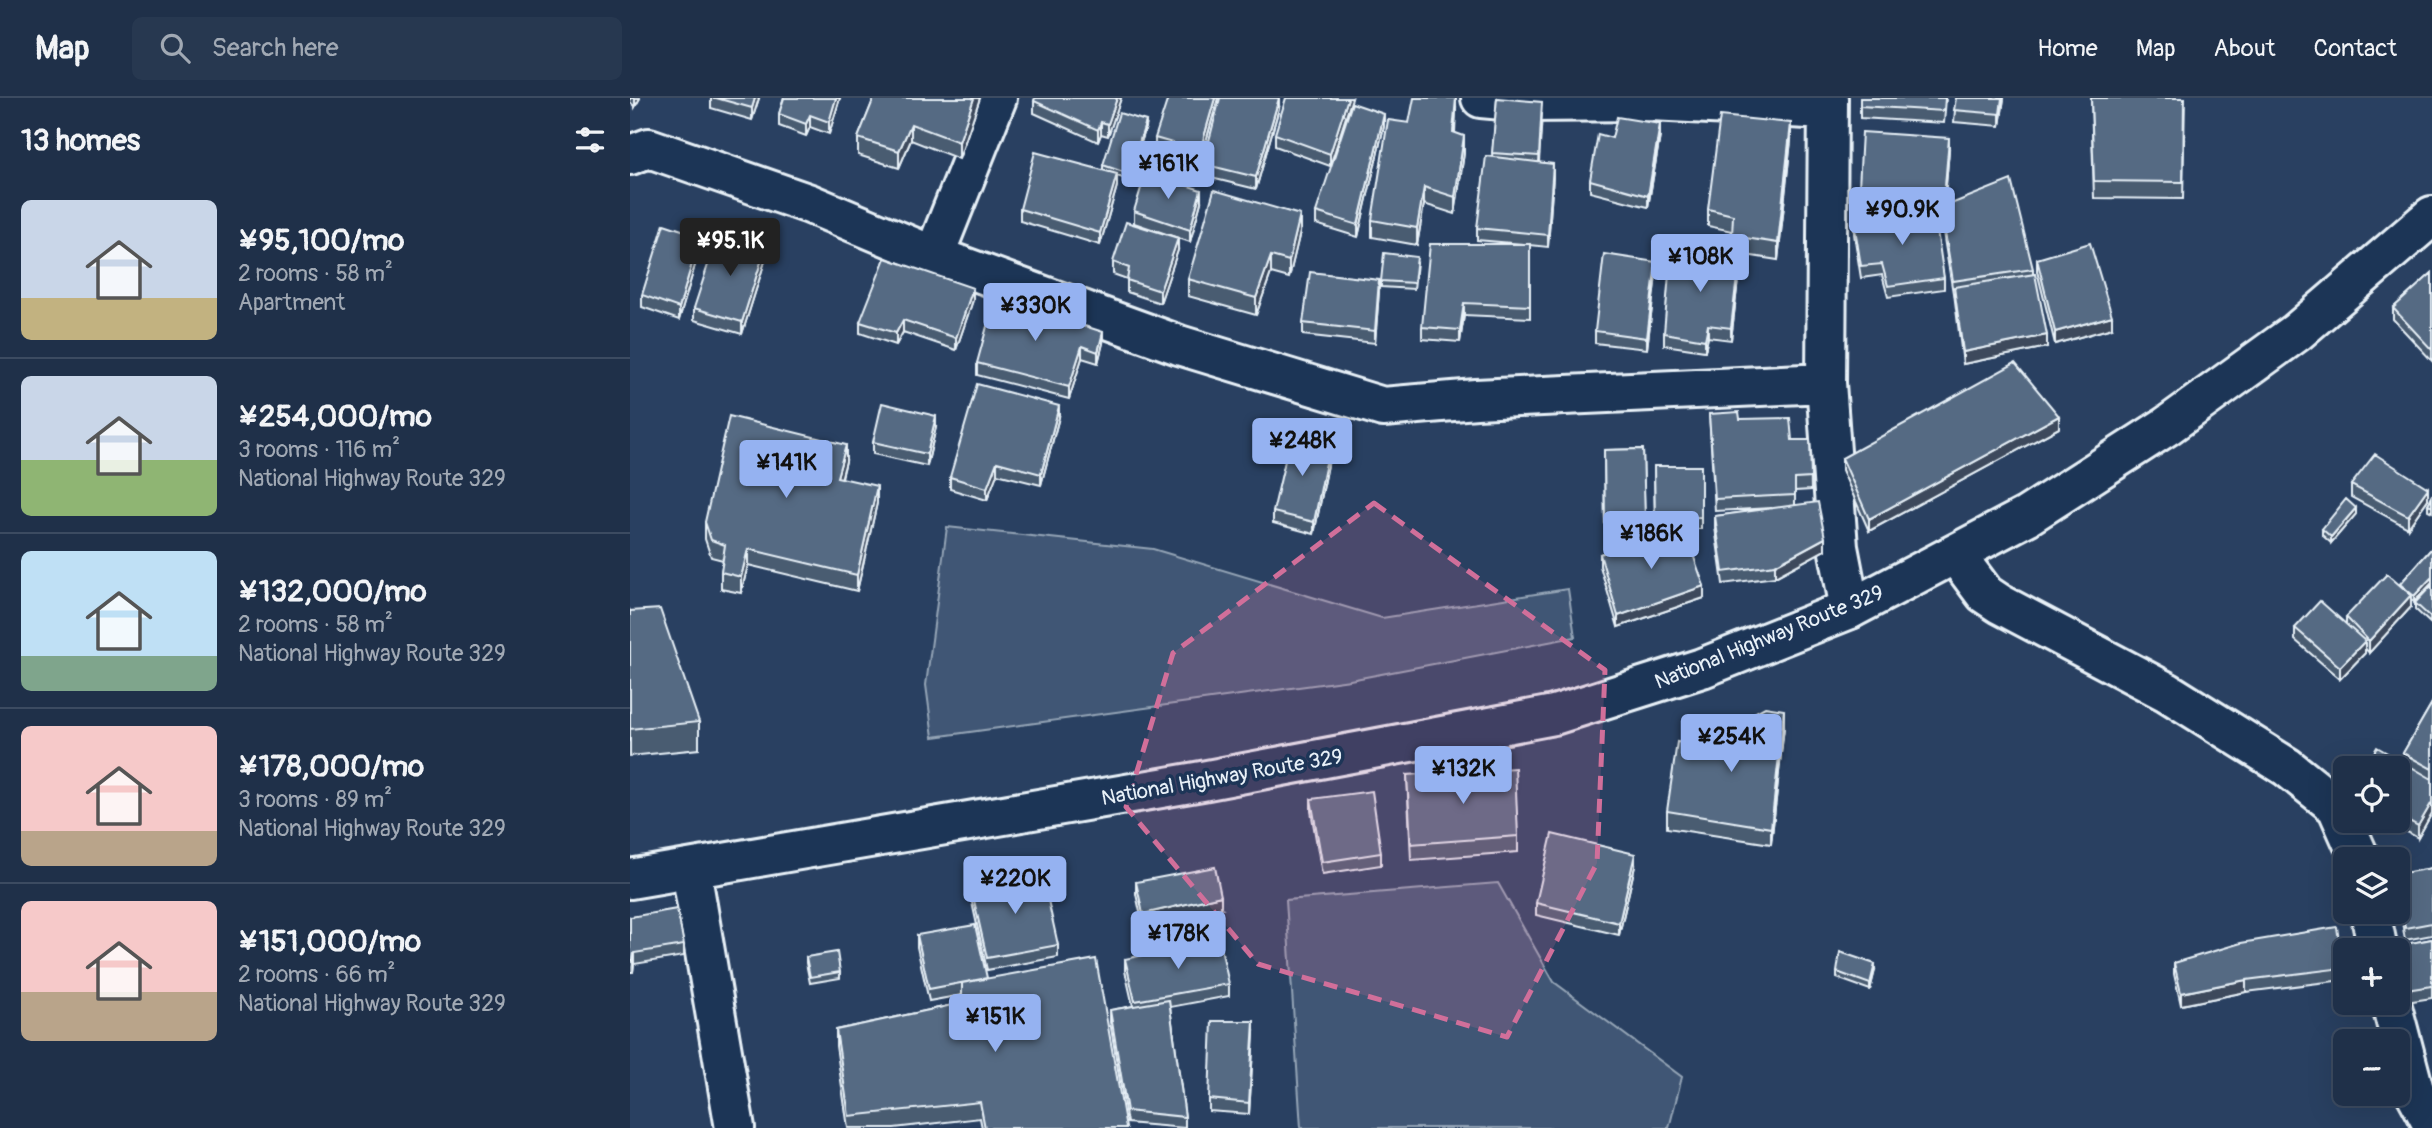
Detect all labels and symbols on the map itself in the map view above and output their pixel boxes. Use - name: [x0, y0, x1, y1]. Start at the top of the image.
- pin: ¥161K: [1119, 141, 1217, 201]
- pin: ¥90.9K: [1845, 188, 1959, 247]
- pin: ¥95.1K: [673, 218, 787, 278]
- pin: ¥108K: [1651, 234, 1749, 294]
- pin: ¥330K: [986, 284, 1084, 343]
- pin: ¥248K: [1253, 418, 1351, 478]
- pin: ¥141K: [737, 440, 835, 500]
- pin: ¥186K: [1602, 512, 1700, 571]
- street label: National Highway Route 329: [1651, 579, 1888, 696]
- pin: ¥254K: [1682, 714, 1780, 774]
- street label: National Highway Route 329: [1099, 743, 1345, 812]
- pin: ¥132K: [1414, 746, 1512, 806]
- pin: ¥220K: [966, 856, 1064, 916]
- pin: ¥178K: [1129, 912, 1227, 971]
- pin: ¥151K: [946, 995, 1044, 1054]

